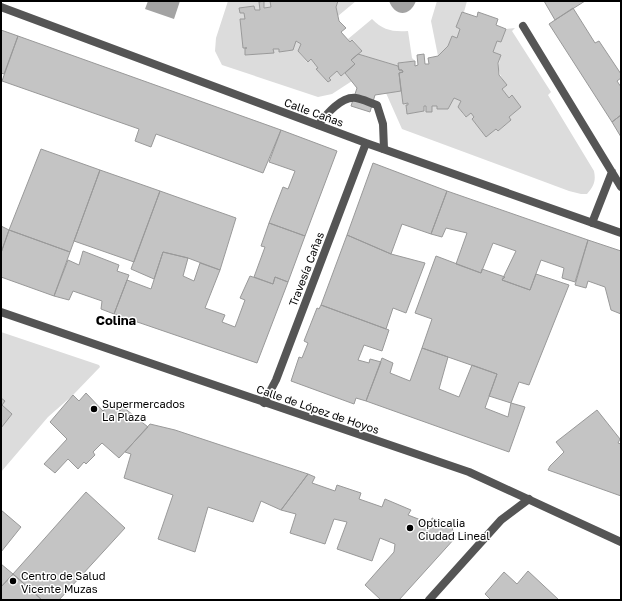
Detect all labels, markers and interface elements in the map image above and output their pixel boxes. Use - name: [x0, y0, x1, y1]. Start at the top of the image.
- street label: Calle Cañas: [283, 95, 346, 129]
- street label: Travesía Cañas: [286, 230, 326, 308]
- district label: Colina: [96, 312, 137, 328]
- street label: Calle de López de Hoyos: [255, 382, 381, 436]
- place label: Supermercados La Plaza: [102, 397, 185, 423]
- marker: Supermercados La Plaza: [89, 404, 99, 414]
- place label: Opticalia Ciudad Lineal: [418, 516, 490, 542]
- marker: Opticalia Ciudad Lineal: [405, 523, 415, 533]
- place label: Centro de Salud Vicente Muzas: [21, 569, 106, 595]
- marker: Centro de Salud Vicente Muzas: [8, 576, 18, 586]

